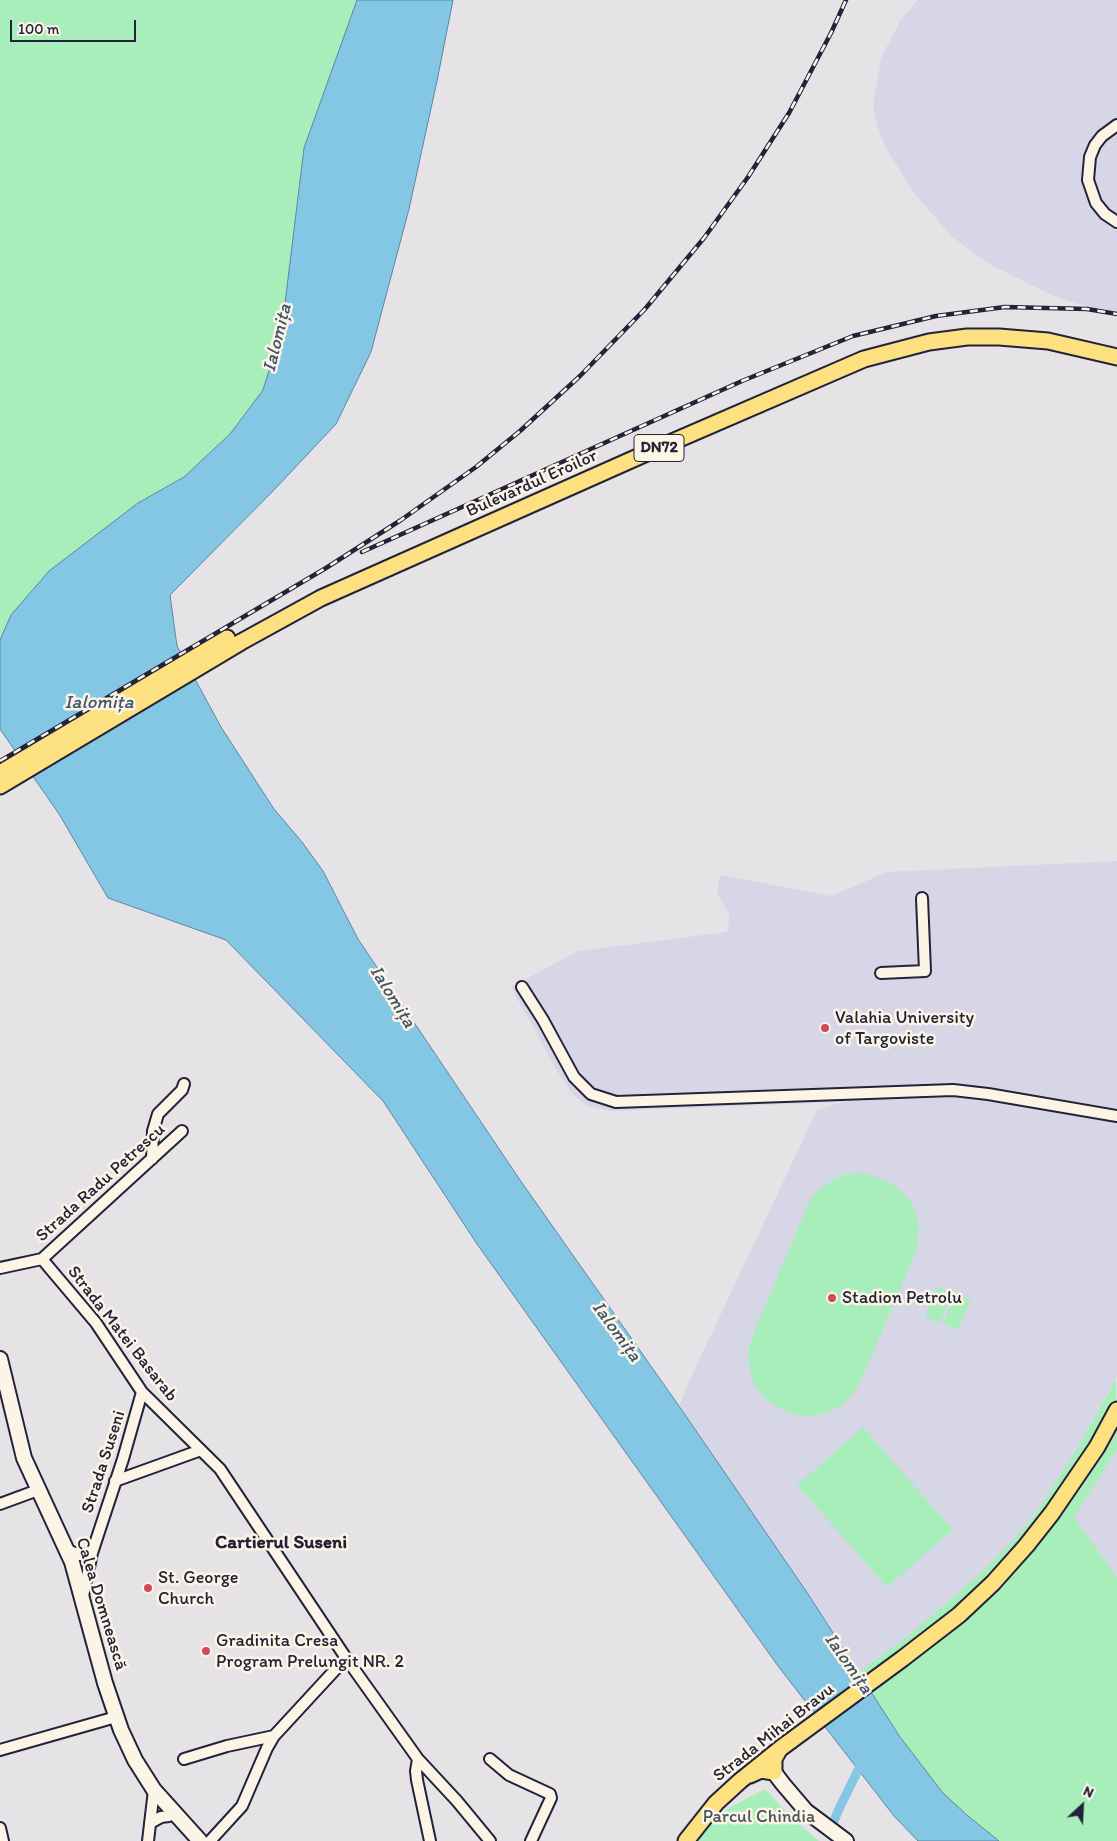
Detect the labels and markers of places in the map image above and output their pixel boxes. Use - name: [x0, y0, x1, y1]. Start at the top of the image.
- place label: Valahia University of Targoviste: [835, 1007, 974, 1050]
- marker: Valahia University of Targoviste: [819, 1022, 831, 1034]
- place label: Stadion Petrolu: [842, 1287, 962, 1309]
- marker: Stadion Petrolu: [826, 1292, 838, 1304]
- place label: St. George Church: [158, 1567, 238, 1610]
- marker: St. George Church: [142, 1582, 154, 1594]
- place label: Gradinita Cresa Program Prelungit NR. 2: [216, 1630, 404, 1672]
- marker: Gradinita Cresa Program Prelungit NR. 2: [200, 1645, 212, 1657]

